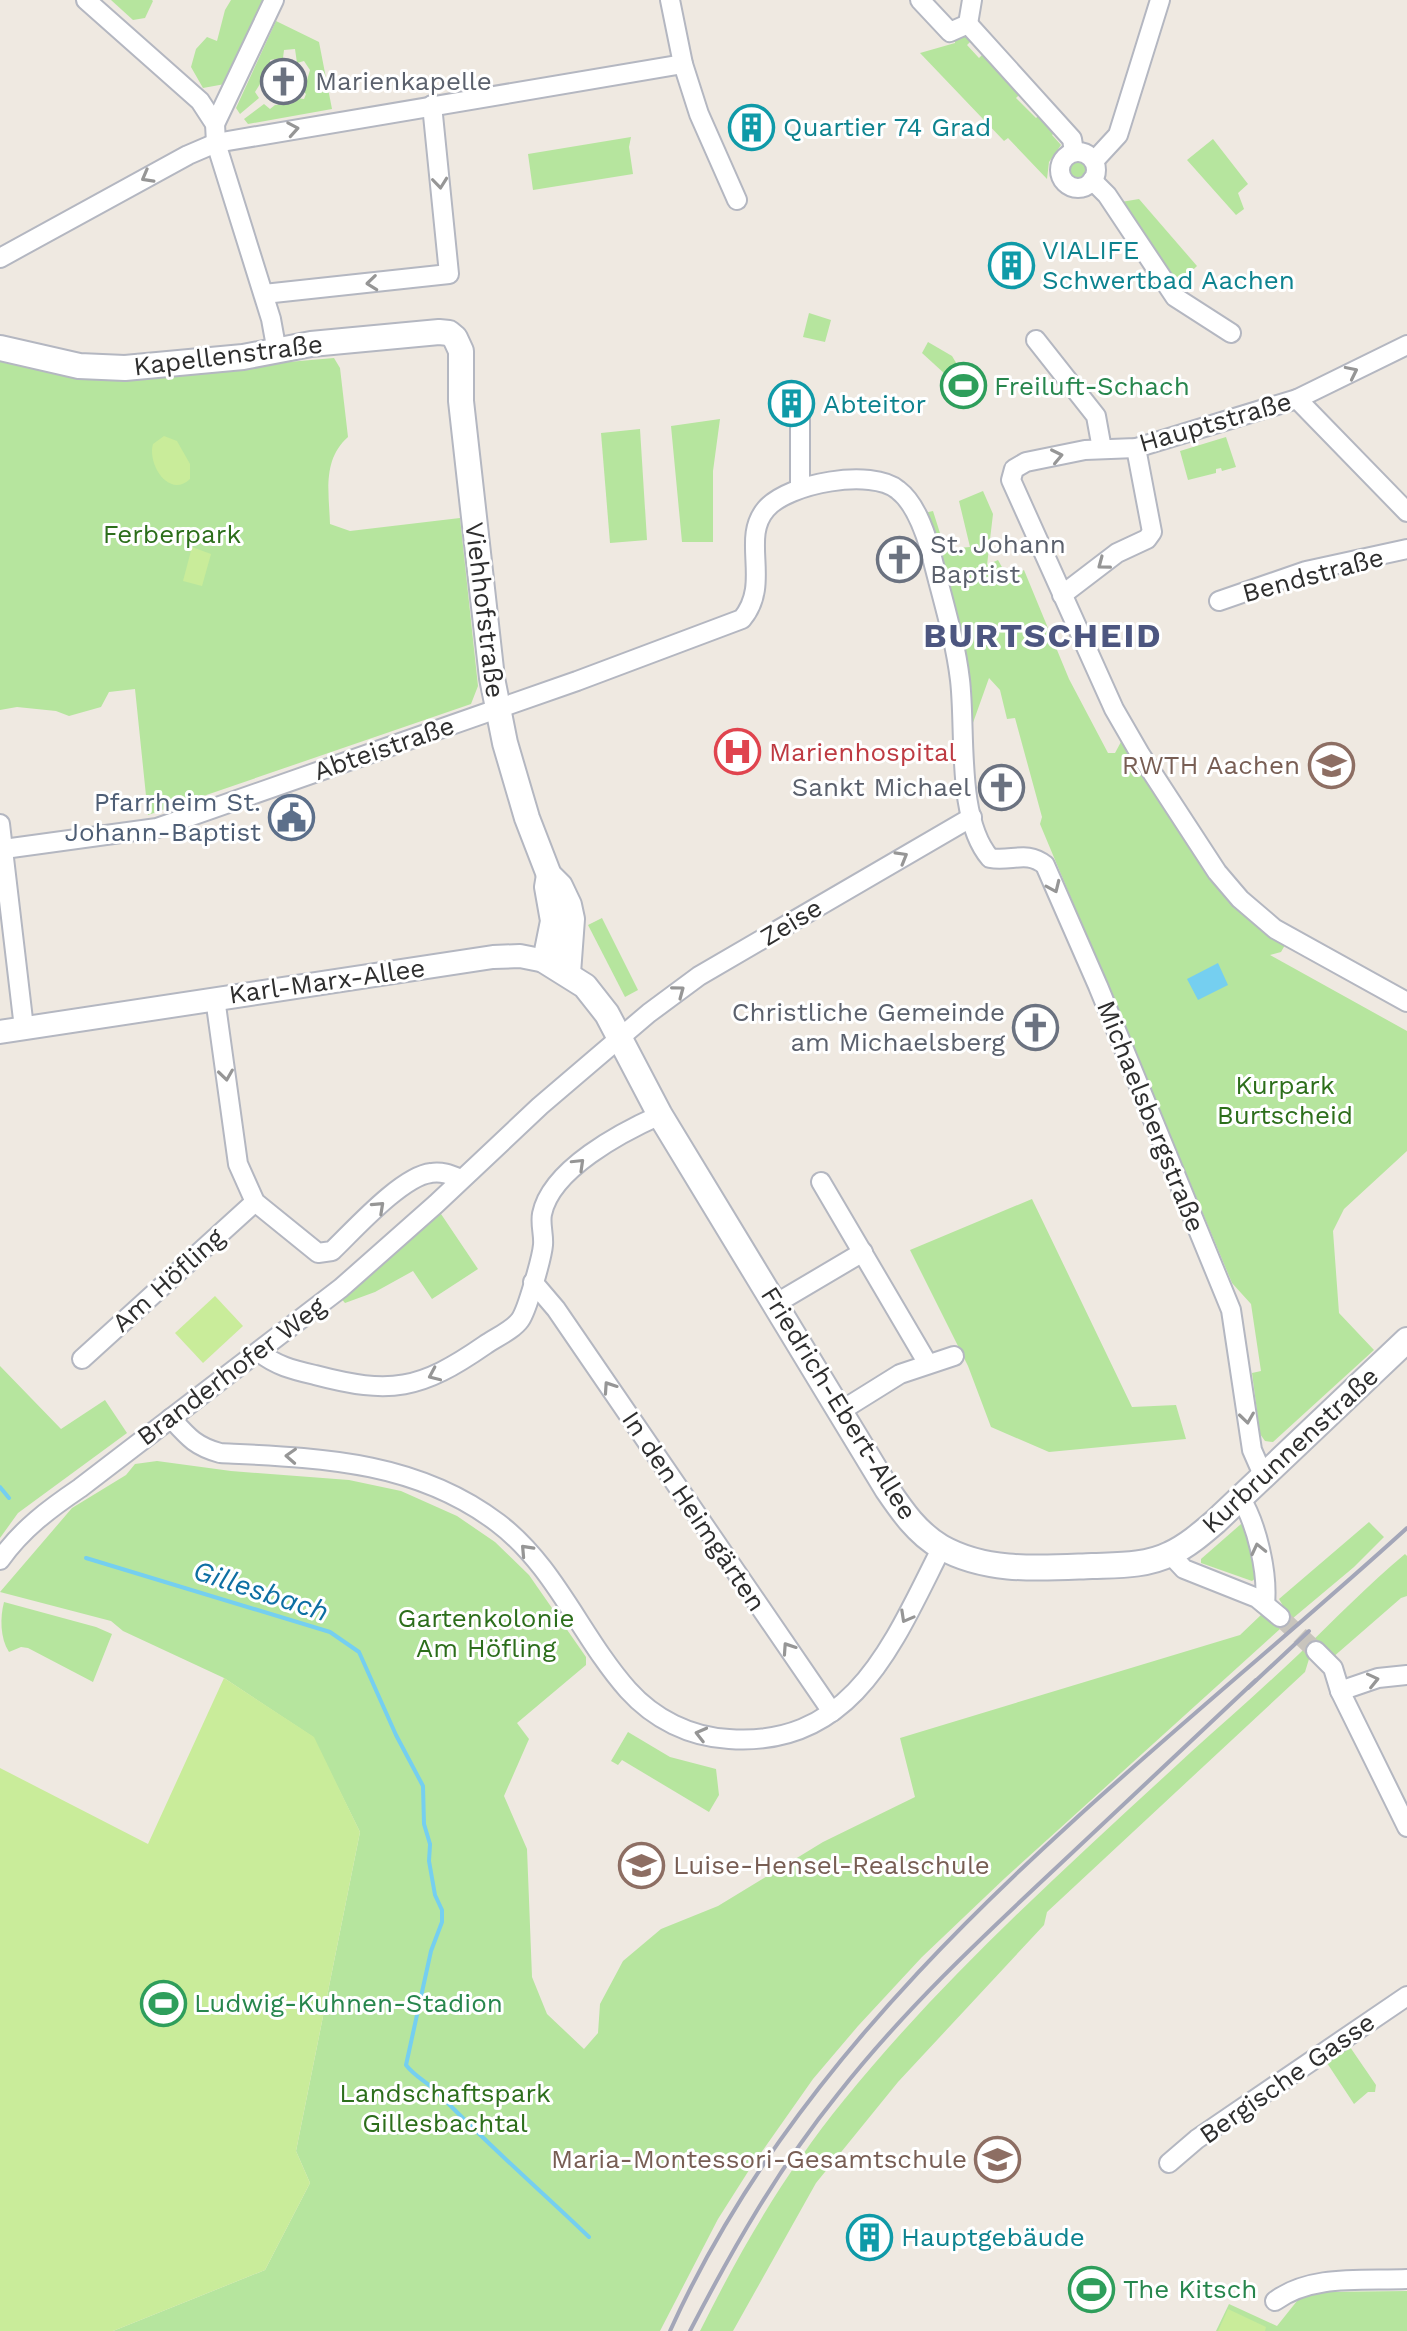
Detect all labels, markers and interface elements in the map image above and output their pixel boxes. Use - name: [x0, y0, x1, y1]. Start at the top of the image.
- church icon: Marienkapelle: [260, 57, 308, 105]
- place label: Marienkapelle: [315, 66, 492, 96]
- building icon: Quartier 74 Grad: [728, 103, 776, 151]
- place label: Quartier 74 Grad: [783, 112, 991, 142]
- one-way arrow: [286, 122, 300, 139]
- one-way arrow: [140, 168, 155, 183]
- one-way arrow: [431, 177, 448, 190]
- place label: VIALIFE Schwertbad Aachen: [1042, 235, 1295, 295]
- building icon: VIALIFE Schwertbad Aachen: [987, 241, 1035, 289]
- one-way arrow: [365, 274, 378, 291]
- street label: Kapellenstraße: [132, 329, 324, 381]
- sports icon: Freiluft-Schach: [939, 362, 987, 410]
- one-way arrow: [1344, 366, 1359, 382]
- place label: Freiluft-Schach: [994, 371, 1190, 401]
- building icon: Abteitor: [768, 380, 816, 428]
- street label: Hauptstraße: [1135, 386, 1295, 458]
- place label: Abteitor: [823, 389, 926, 419]
- one-way arrow: [1050, 448, 1064, 465]
- park label: Ferberpark: [103, 519, 241, 549]
- street label: Viehhofstraße: [459, 520, 511, 700]
- place label: St. Johann Baptist: [930, 529, 1066, 589]
- church icon: St. Johann Baptist: [875, 535, 923, 583]
- street label: Bendstraße: [1239, 542, 1387, 608]
- one-way arrow: [1097, 554, 1112, 568]
- district label: BURTSCHEID: [923, 615, 1163, 655]
- street label: Abteistraße: [310, 710, 458, 786]
- hospital icon: Marienhospital: [714, 728, 762, 776]
- place label: Marienhospital: [769, 737, 957, 767]
- school or university icon: RWTH Aachen: [1307, 741, 1355, 789]
- place label: RWTH Aachen: [1122, 750, 1300, 780]
- church icon: Sankt Michael: [978, 763, 1026, 811]
- place label: Sankt Michael: [792, 772, 971, 802]
- place label: Pfarrheim St. Johann-Baptist: [64, 787, 261, 847]
- public building icon: Pfarrheim St. Johann-Baptist: [268, 793, 316, 841]
- one-way arrow: [893, 851, 908, 867]
- one-way arrow: [1045, 879, 1061, 894]
- street label: Zeise: [755, 892, 827, 952]
- street label: Karl-Marx-Allee: [227, 952, 427, 1010]
- one-way arrow: [670, 986, 685, 1000]
- street label: Michaelsbergstraße: [1091, 996, 1211, 1236]
- place label: Christliche Gemeinde am Michaelsberg: [732, 997, 1005, 1057]
- church icon: Christliche Gemeinde am Michaelsberg: [1012, 1003, 1060, 1051]
- one-way arrow: [217, 1068, 234, 1082]
- park label: Kurpark Burtscheid: [1217, 1070, 1353, 1130]
- one-way arrow: [570, 1159, 584, 1173]
- one-way arrow: [369, 1202, 384, 1216]
- street label: Am Höfling: [106, 1222, 230, 1338]
- street label: Friedrich-Ebert-Allee: [755, 1281, 923, 1525]
- street label: Branderhofer Weg: [131, 1290, 331, 1451]
- street label: Kurbrunnenstraße: [1196, 1361, 1384, 1539]
- one-way arrow: [427, 1365, 442, 1381]
- one-way arrow: [604, 1381, 619, 1396]
- street label: In den Heimgärten: [616, 1405, 772, 1617]
- one-way arrow: [1238, 1411, 1255, 1424]
- one-way arrow: [284, 1448, 297, 1465]
- one-way arrow: [1250, 1543, 1267, 1557]
- one-way arrow: [521, 1545, 536, 1559]
- water label: Gillesbach: [189, 1554, 333, 1628]
- park label: Gartenkolonie Am Höfling: [398, 1603, 574, 1663]
- one-way arrow: [901, 1609, 916, 1623]
- one-way arrow: [782, 1642, 797, 1656]
- one-way arrow: [1365, 1672, 1379, 1689]
- one-way arrow: [695, 1727, 709, 1744]
- school or university icon: Luise-Hensel-Realschule: [618, 1841, 666, 1889]
- place label: Luise-Hensel-Realschule: [673, 1850, 990, 1880]
- sports icon: Ludwig-Kuhnen-Stadion: [139, 1979, 187, 2027]
- place label: Ludwig-Kuhnen-Stadion: [194, 1988, 503, 2018]
- street label: Bergische Gasse: [1194, 2006, 1380, 2150]
- park label: Landschaftspark Gillesbachtal: [339, 2078, 551, 2138]
- school or university icon: Maria-Montessori-Gesamtschule: [974, 2135, 1022, 2183]
- place label: Maria-Montessori-Gesamtschule: [551, 2144, 967, 2174]
- building icon: Hauptgebäude: [846, 2213, 894, 2261]
- place label: Hauptgebäude: [901, 2222, 1085, 2252]
- sports icon: The Kitsch: [1068, 2265, 1116, 2313]
- place label: The Kitsch: [1123, 2274, 1257, 2304]

